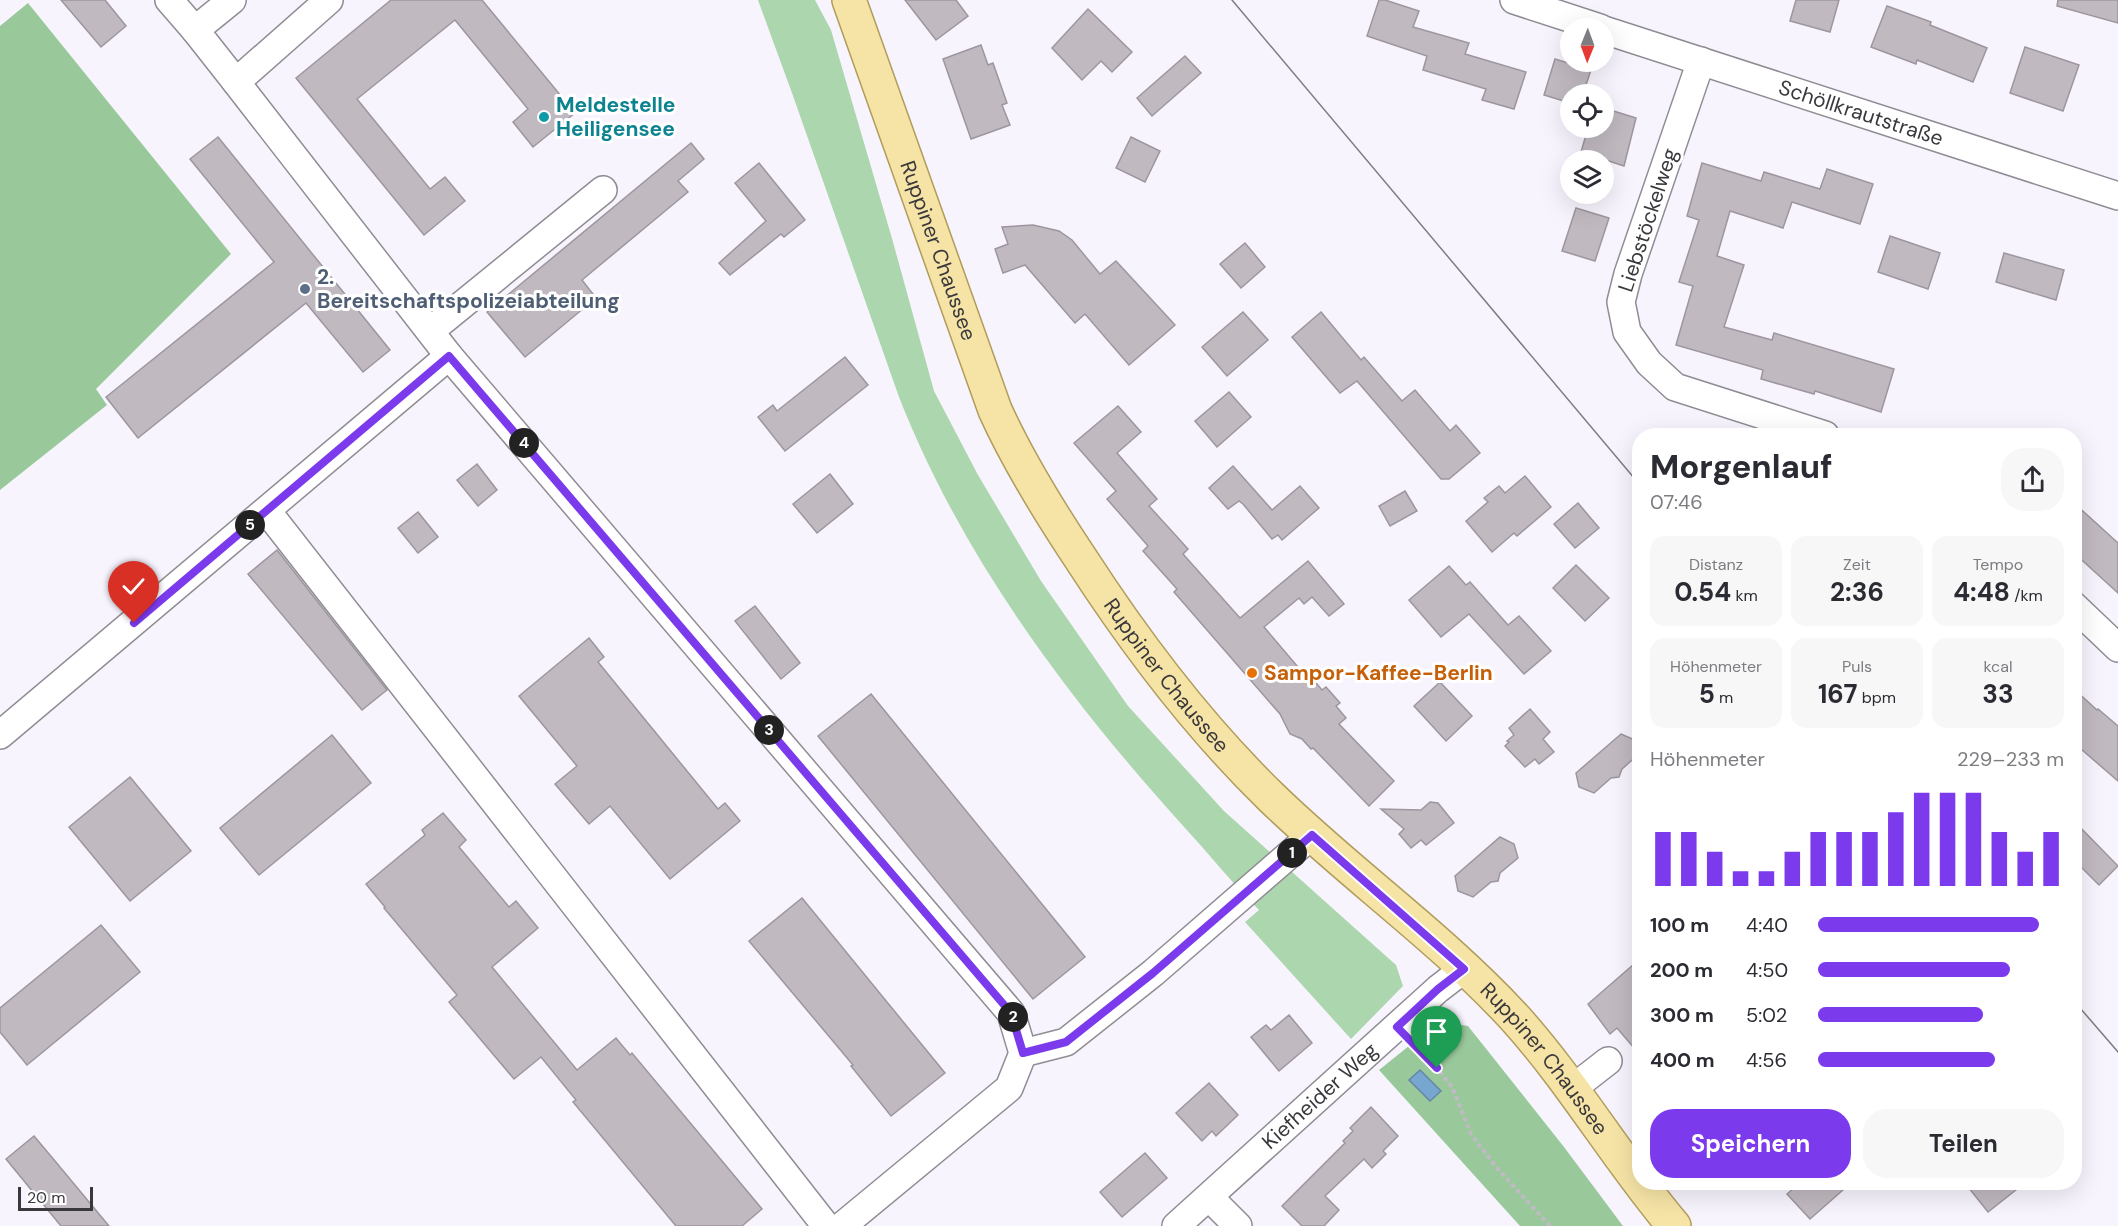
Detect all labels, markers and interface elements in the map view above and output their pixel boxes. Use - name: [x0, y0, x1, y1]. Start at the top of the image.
- north arrow: [1560, 18, 1614, 72]
- map controls: [1560, 18, 1614, 204]
- street label: Schöllkrautstraße: [1775, 73, 1947, 153]
- button: locate: [1560, 84, 1614, 138]
- place label: Meldestelle Heiligensee: [556, 91, 675, 143]
- marker: Meldestelle Heiligensee: [537, 110, 551, 124]
- street label: Liebstöckelweg: [1612, 144, 1684, 295]
- button: layers: [1560, 150, 1614, 204]
- street label: Ruppiner Chaussee: [893, 157, 983, 344]
- place label: 2. Bereitschaftspolizeiabteilung: [317, 263, 620, 315]
- marker: 2. Bereitschaftspolizeiabteilung: [298, 282, 312, 296]
- pin: 4: [509, 428, 539, 458]
- text: 4: [519, 432, 529, 453]
- text: Morgenlauf: [1650, 445, 1832, 488]
- button: share: [2001, 448, 2064, 511]
- text: 07:46: [1650, 489, 1703, 515]
- pin: 5: [235, 510, 265, 540]
- text: 5: [245, 514, 255, 535]
- text: Distanz: [1689, 554, 1743, 575]
- text: Zeit: [1843, 554, 1871, 575]
- text: Tempo: [1973, 554, 2023, 575]
- pin: [108, 561, 159, 623]
- icon: check: [117, 570, 150, 603]
- text: 0.54: [1674, 575, 1731, 609]
- text: 2:36: [1830, 575, 1884, 609]
- text: 4:48: [1953, 575, 2010, 609]
- text: km: [1731, 585, 1758, 606]
- text: /km: [2010, 585, 2043, 606]
- street label: Ruppiner Chaussee: [1097, 593, 1235, 759]
- text: Höhenmeter: [1670, 656, 1762, 677]
- text: Puls: [1842, 656, 1872, 677]
- text: kcal: [1984, 656, 2012, 677]
- place label: Sampor-Kaffee-Berlin: [1264, 659, 1493, 687]
- marker: Sampor-Kaffee-Berlin: [1245, 666, 1259, 680]
- text: 5: [1699, 677, 1715, 711]
- text: 167: [1818, 677, 1858, 711]
- text: 33: [1982, 677, 2014, 711]
- text: m: [1715, 687, 1733, 708]
- text: bpm: [1858, 687, 1896, 708]
- pin: 3: [754, 715, 784, 745]
- text: 3: [764, 719, 774, 740]
- text: Höhenmeter: [1650, 746, 1765, 772]
- text: 229–233 m: [1957, 746, 2064, 772]
- pin: 1: [1277, 838, 1307, 868]
- text: 1: [1289, 842, 1295, 863]
- text: 100 m: [1650, 912, 1709, 938]
- text: 4:40: [1746, 912, 1788, 938]
- text: 200 m: [1650, 957, 1713, 983]
- text: 4:50: [1746, 957, 1788, 983]
- street label: Ruppiner Chaussee: [1474, 976, 1615, 1141]
- pin: 2: [998, 1002, 1028, 1032]
- text: 300 m: [1650, 1002, 1714, 1028]
- text: 5:02: [1746, 1002, 1787, 1028]
- text: 2: [1008, 1006, 1018, 1027]
- pin: [1411, 1006, 1462, 1068]
- icon: arrive: [1420, 1015, 1453, 1048]
- street label: Kiefheider Weg: [1256, 1036, 1384, 1155]
- text: 400 m: [1650, 1047, 1715, 1073]
- text: 4:56: [1746, 1047, 1787, 1073]
- button: Speichern: [1650, 1109, 1851, 1178]
- button: Teilen: [1863, 1109, 2064, 1178]
- scale bar: [18, 1184, 93, 1212]
- text: 20 m: [27, 1187, 66, 1208]

